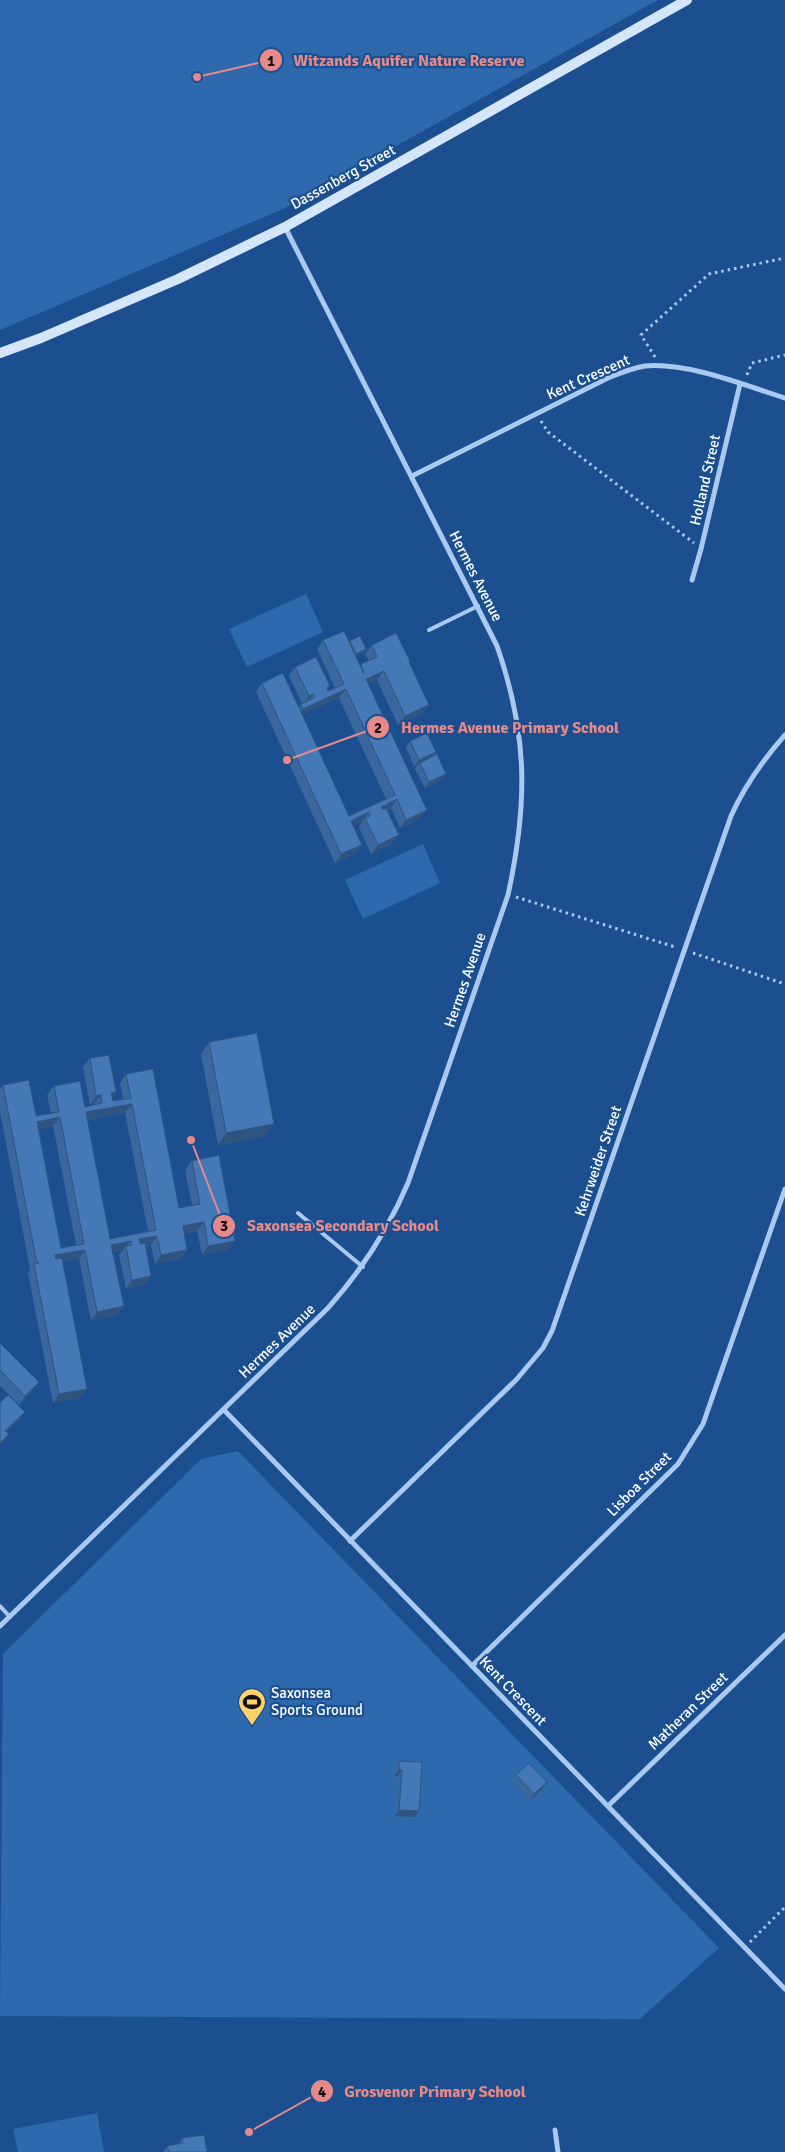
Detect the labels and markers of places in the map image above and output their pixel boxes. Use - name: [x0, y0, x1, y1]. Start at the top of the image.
- callout: Witzands Aquifer Nature Reserve: [259, 45, 535, 76]
- callout: Hermes Avenue Primary School: [365, 712, 629, 743]
- callout: Saxonsea Secondary School: [212, 1210, 449, 1241]
- place label: Saxonsea Sports Ground: [271, 1684, 363, 1719]
- sports icon: Saxonsea Sports Ground: [237, 1687, 267, 1726]
- callout: Grosvenor Primary School: [309, 2076, 536, 2107]

